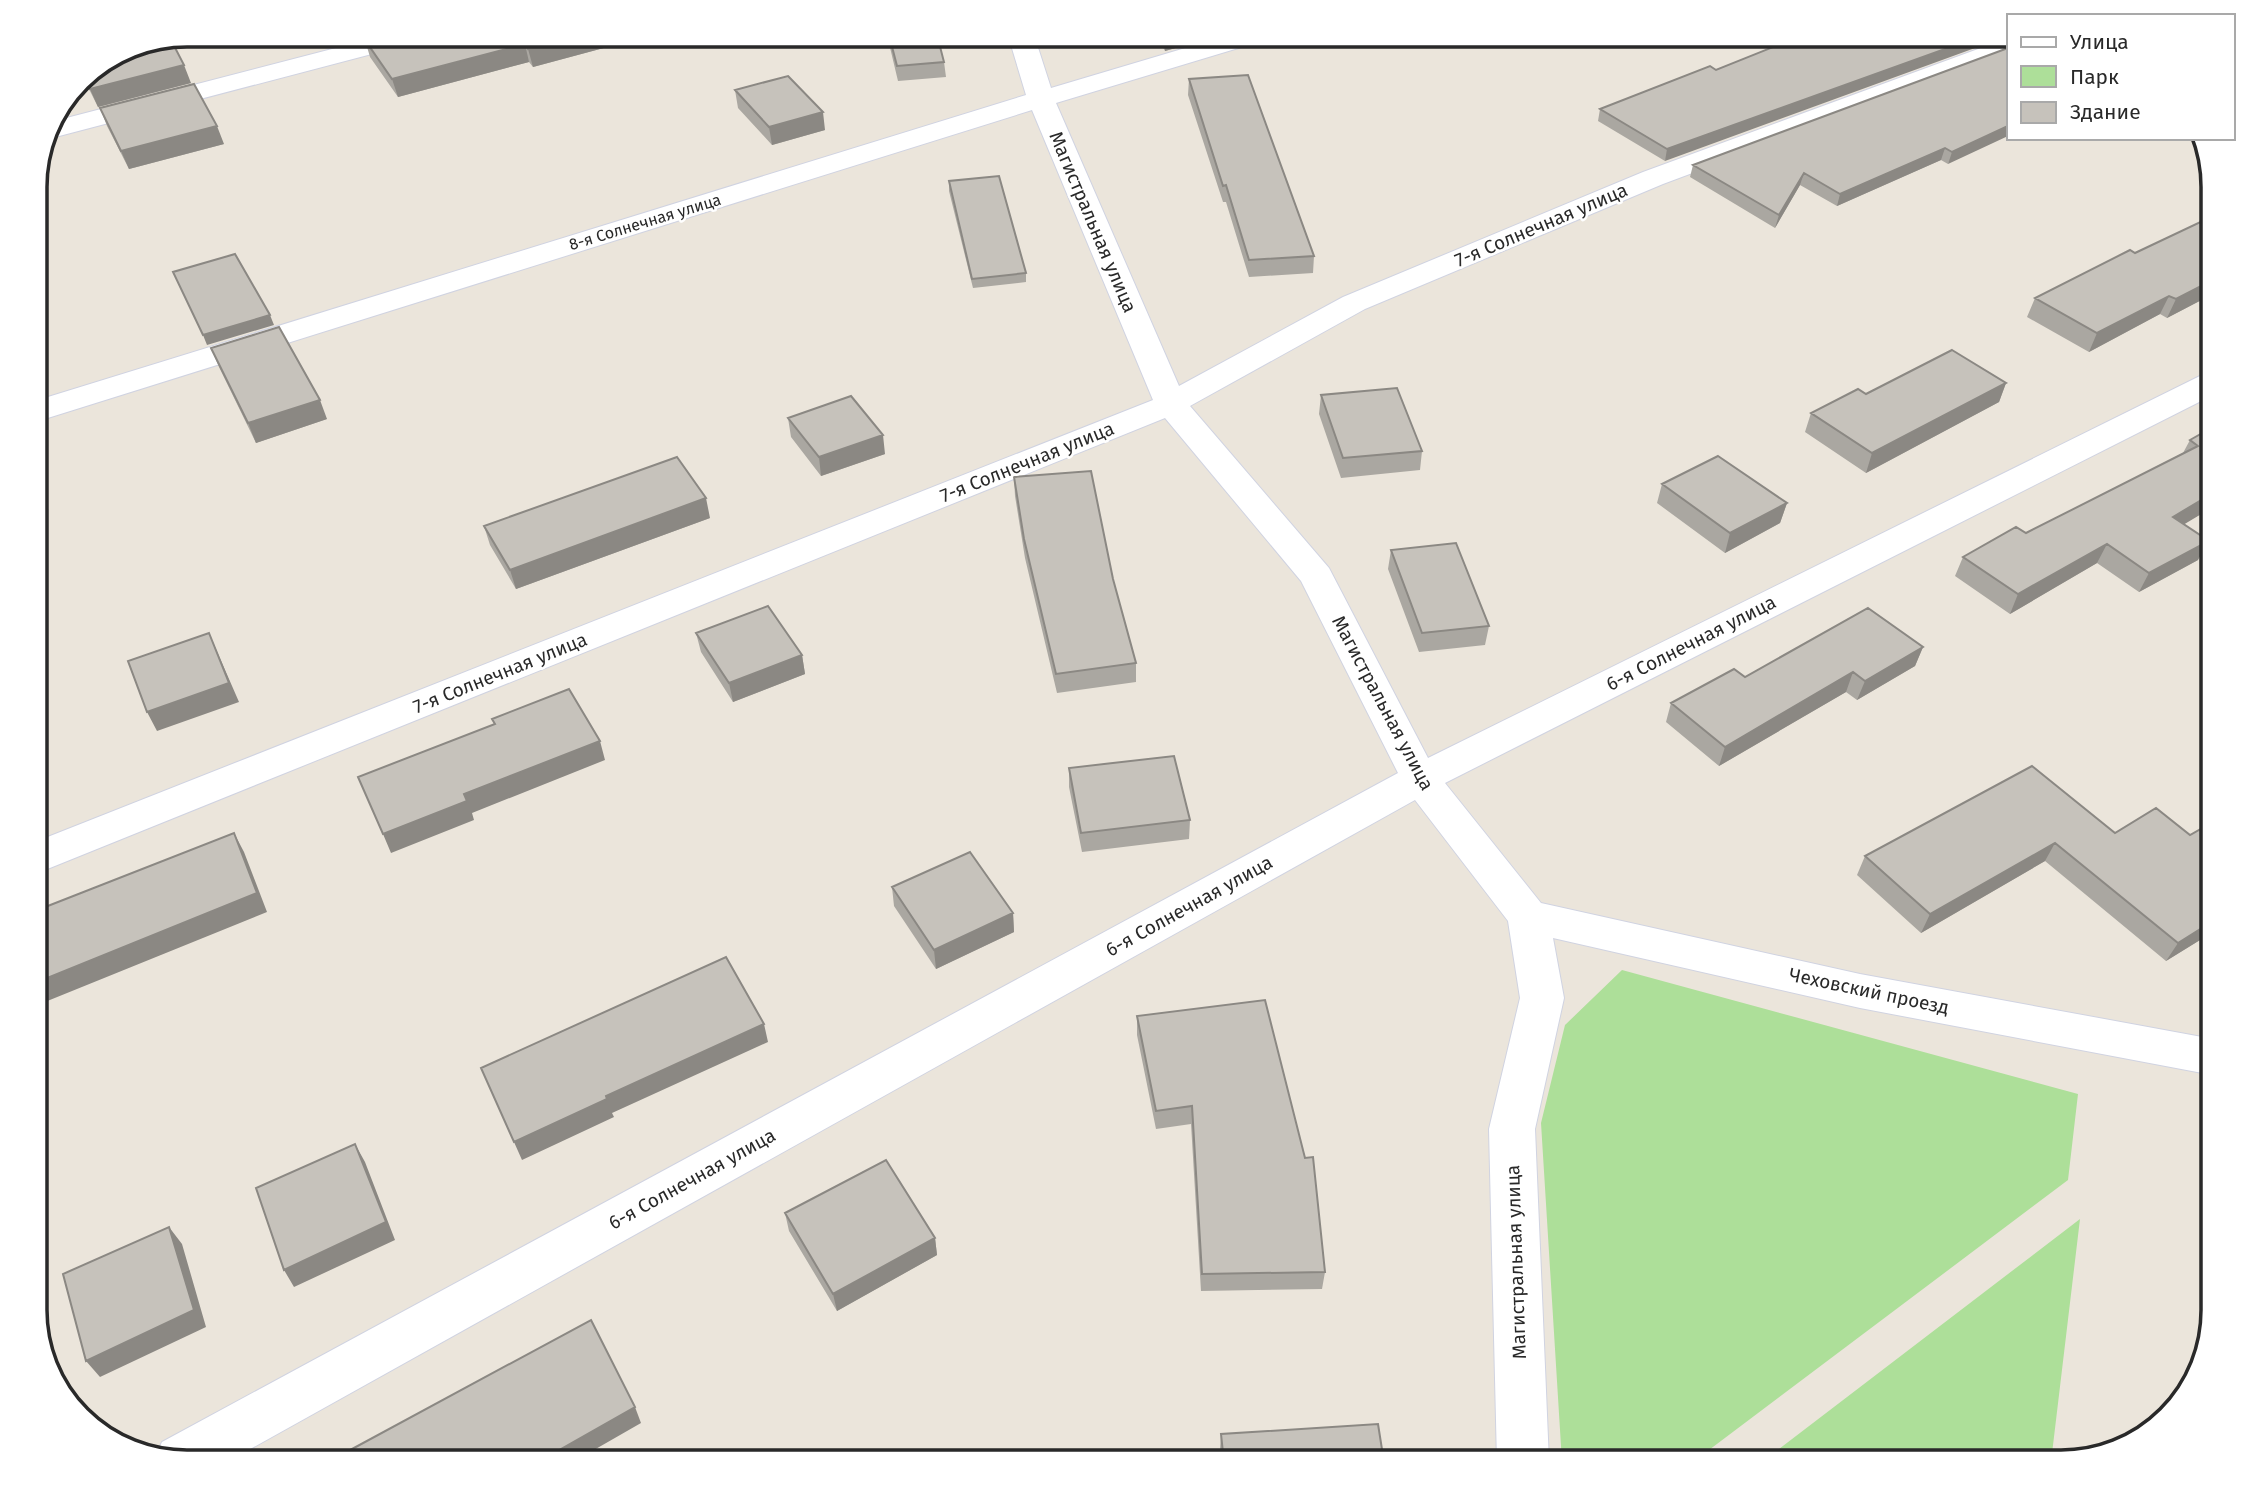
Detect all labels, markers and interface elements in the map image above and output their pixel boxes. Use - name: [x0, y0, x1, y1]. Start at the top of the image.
- legend: [2007, 14, 2234, 140]
- text: Улица: [2070, 29, 2129, 55]
- text: Парк: [2070, 64, 2119, 90]
- text: Здание: [2070, 99, 2141, 125]
- street label: Магистральная улица: [1044, 128, 1142, 316]
- street label: 7-я Солнечная улица: [1451, 178, 1631, 272]
- street label: 8-я Солнечная улица: [567, 190, 723, 254]
- street label: 7-я Солнечная улица: [937, 417, 1117, 507]
- street label: 6-я Солнечная улица: [1602, 590, 1780, 696]
- street label: Магистральная улица: [1327, 612, 1439, 794]
- street label: 7-я Солнечная улица: [410, 628, 590, 718]
- street label: 6-я Солнечная улица: [1102, 851, 1276, 961]
- street label: Чеховский проезд: [1787, 963, 1951, 1019]
- street label: 6-я Солнечная улица: [605, 1124, 779, 1234]
- street label: Магистральная улица: [1501, 1164, 1531, 1360]

